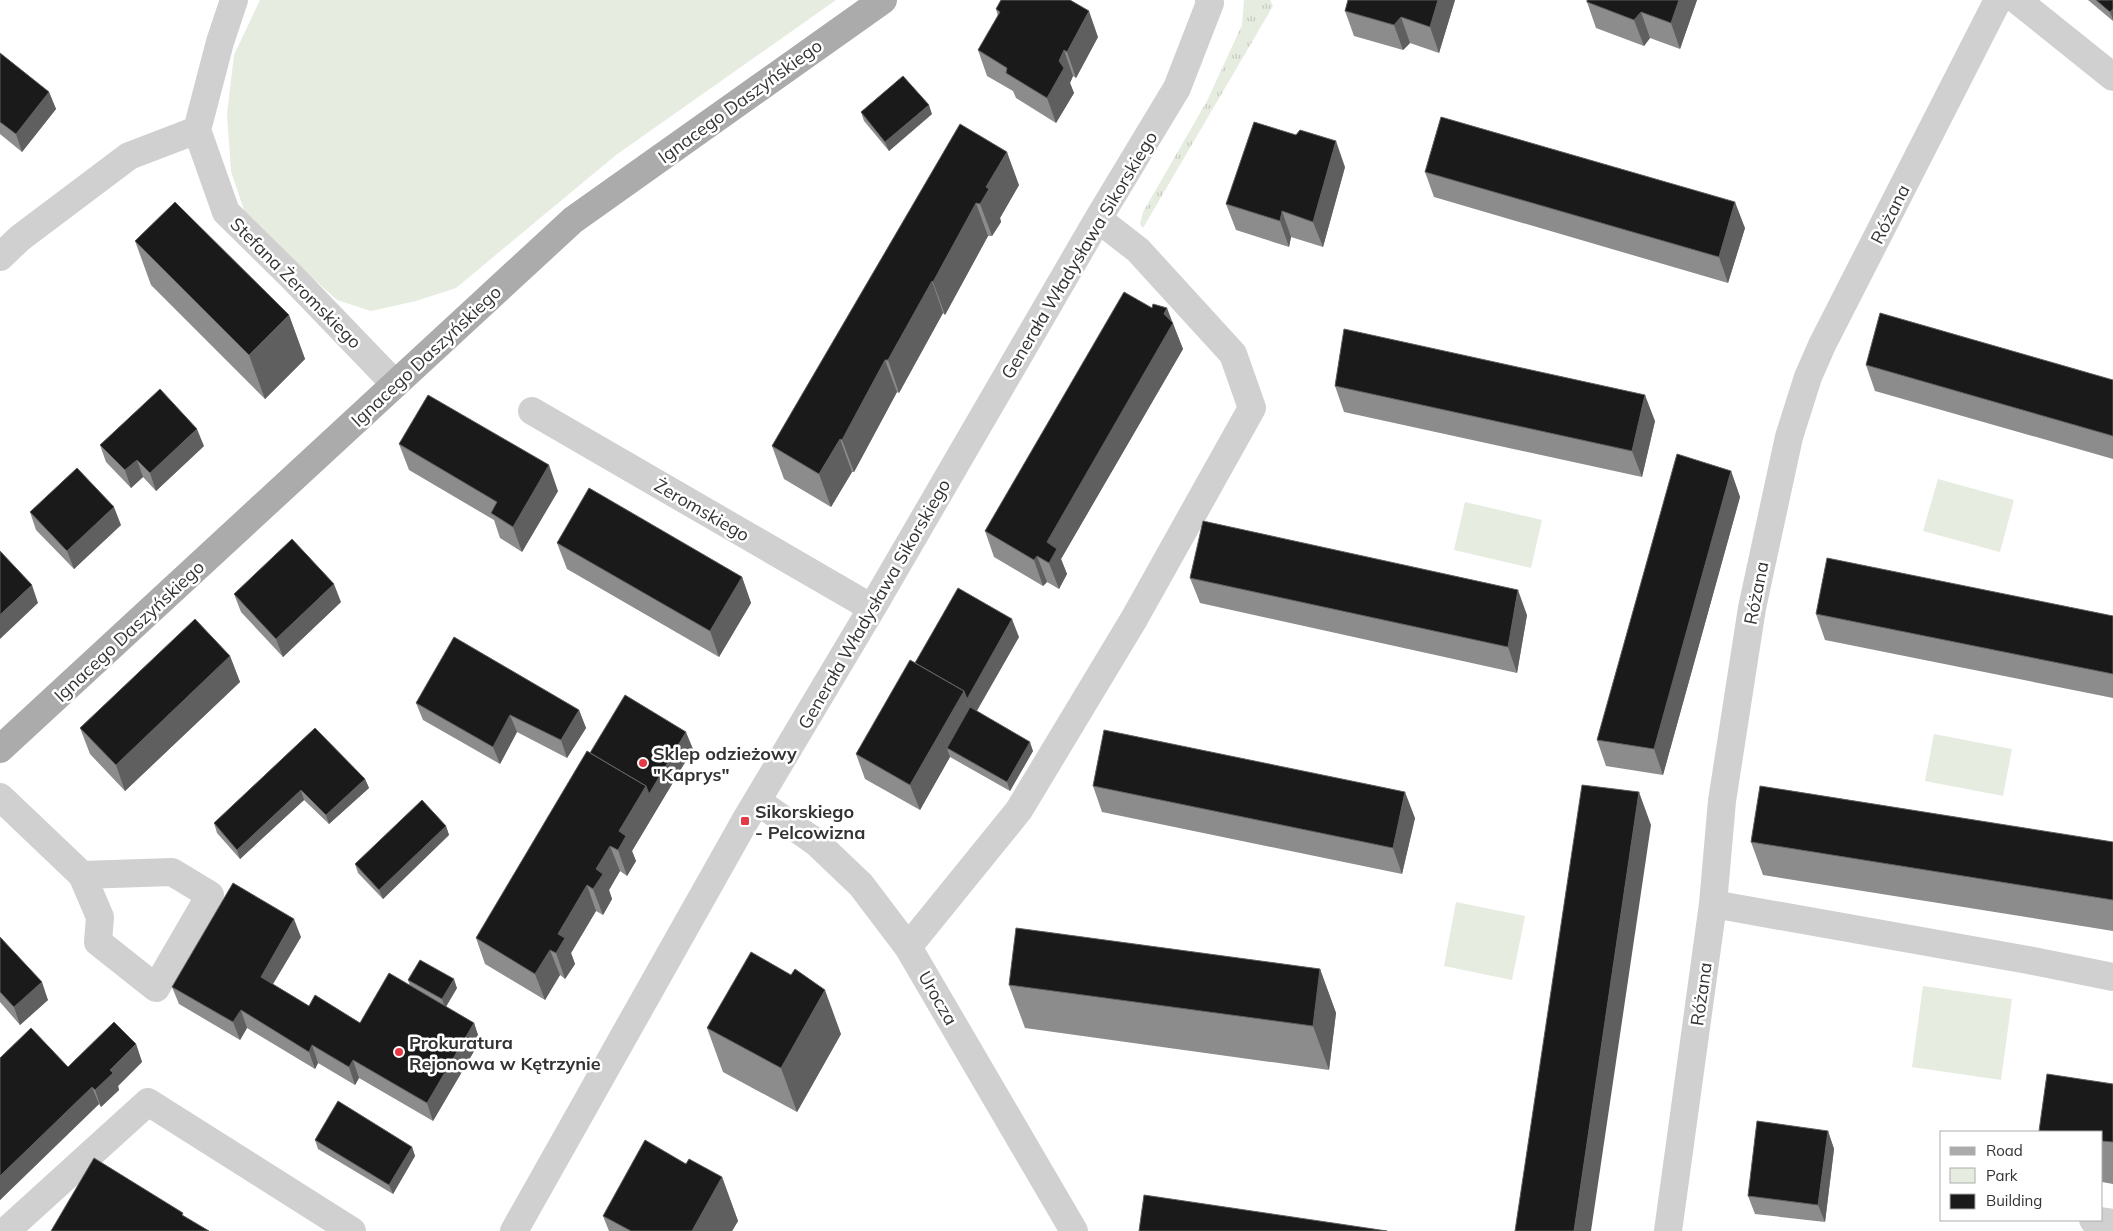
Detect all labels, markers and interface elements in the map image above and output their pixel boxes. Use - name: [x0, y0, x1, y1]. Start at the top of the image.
- street label: Ignacego Daszyńskiego: [654, 34, 826, 168]
- street label: Generała Władysława Sikorskiego: [996, 127, 1162, 383]
- street label: Różana: [1865, 180, 1915, 248]
- street label: Stefana Żeromskiego: [226, 213, 366, 353]
- street label: Ignacego Daszyńskiego: [346, 280, 506, 432]
- street label: Żeromskiego: [650, 474, 754, 546]
- street label: Generała Władysława Sikorskiego: [793, 475, 955, 733]
- street label: Ignacego Daszyńskiego: [49, 555, 209, 707]
- street label: Różana: [1739, 559, 1773, 627]
- place label: Sklep odzieżowy "Kaprys": [653, 742, 797, 786]
- marker: Sklep odzieżowy "Kaprys": [637, 757, 649, 769]
- place label: Sikorskiego - Pelcowizna: [755, 800, 865, 844]
- marker: Sikorskiego - Pelcowizna: [739, 815, 751, 827]
- street label: Różana: [1685, 961, 1717, 1027]
- street label: Urocza: [913, 967, 963, 1029]
- place label: Prokuratura Rejonowa w Kętrzynie: [409, 1031, 601, 1075]
- marker: Prokuratura Rejonowa w Kętrzynie: [393, 1046, 405, 1058]
- legend: [1940, 1131, 2103, 1221]
- text: Road: [1986, 1141, 2023, 1160]
- text: Park: [1986, 1166, 2018, 1185]
- text: Building: [1986, 1191, 2042, 1210]

